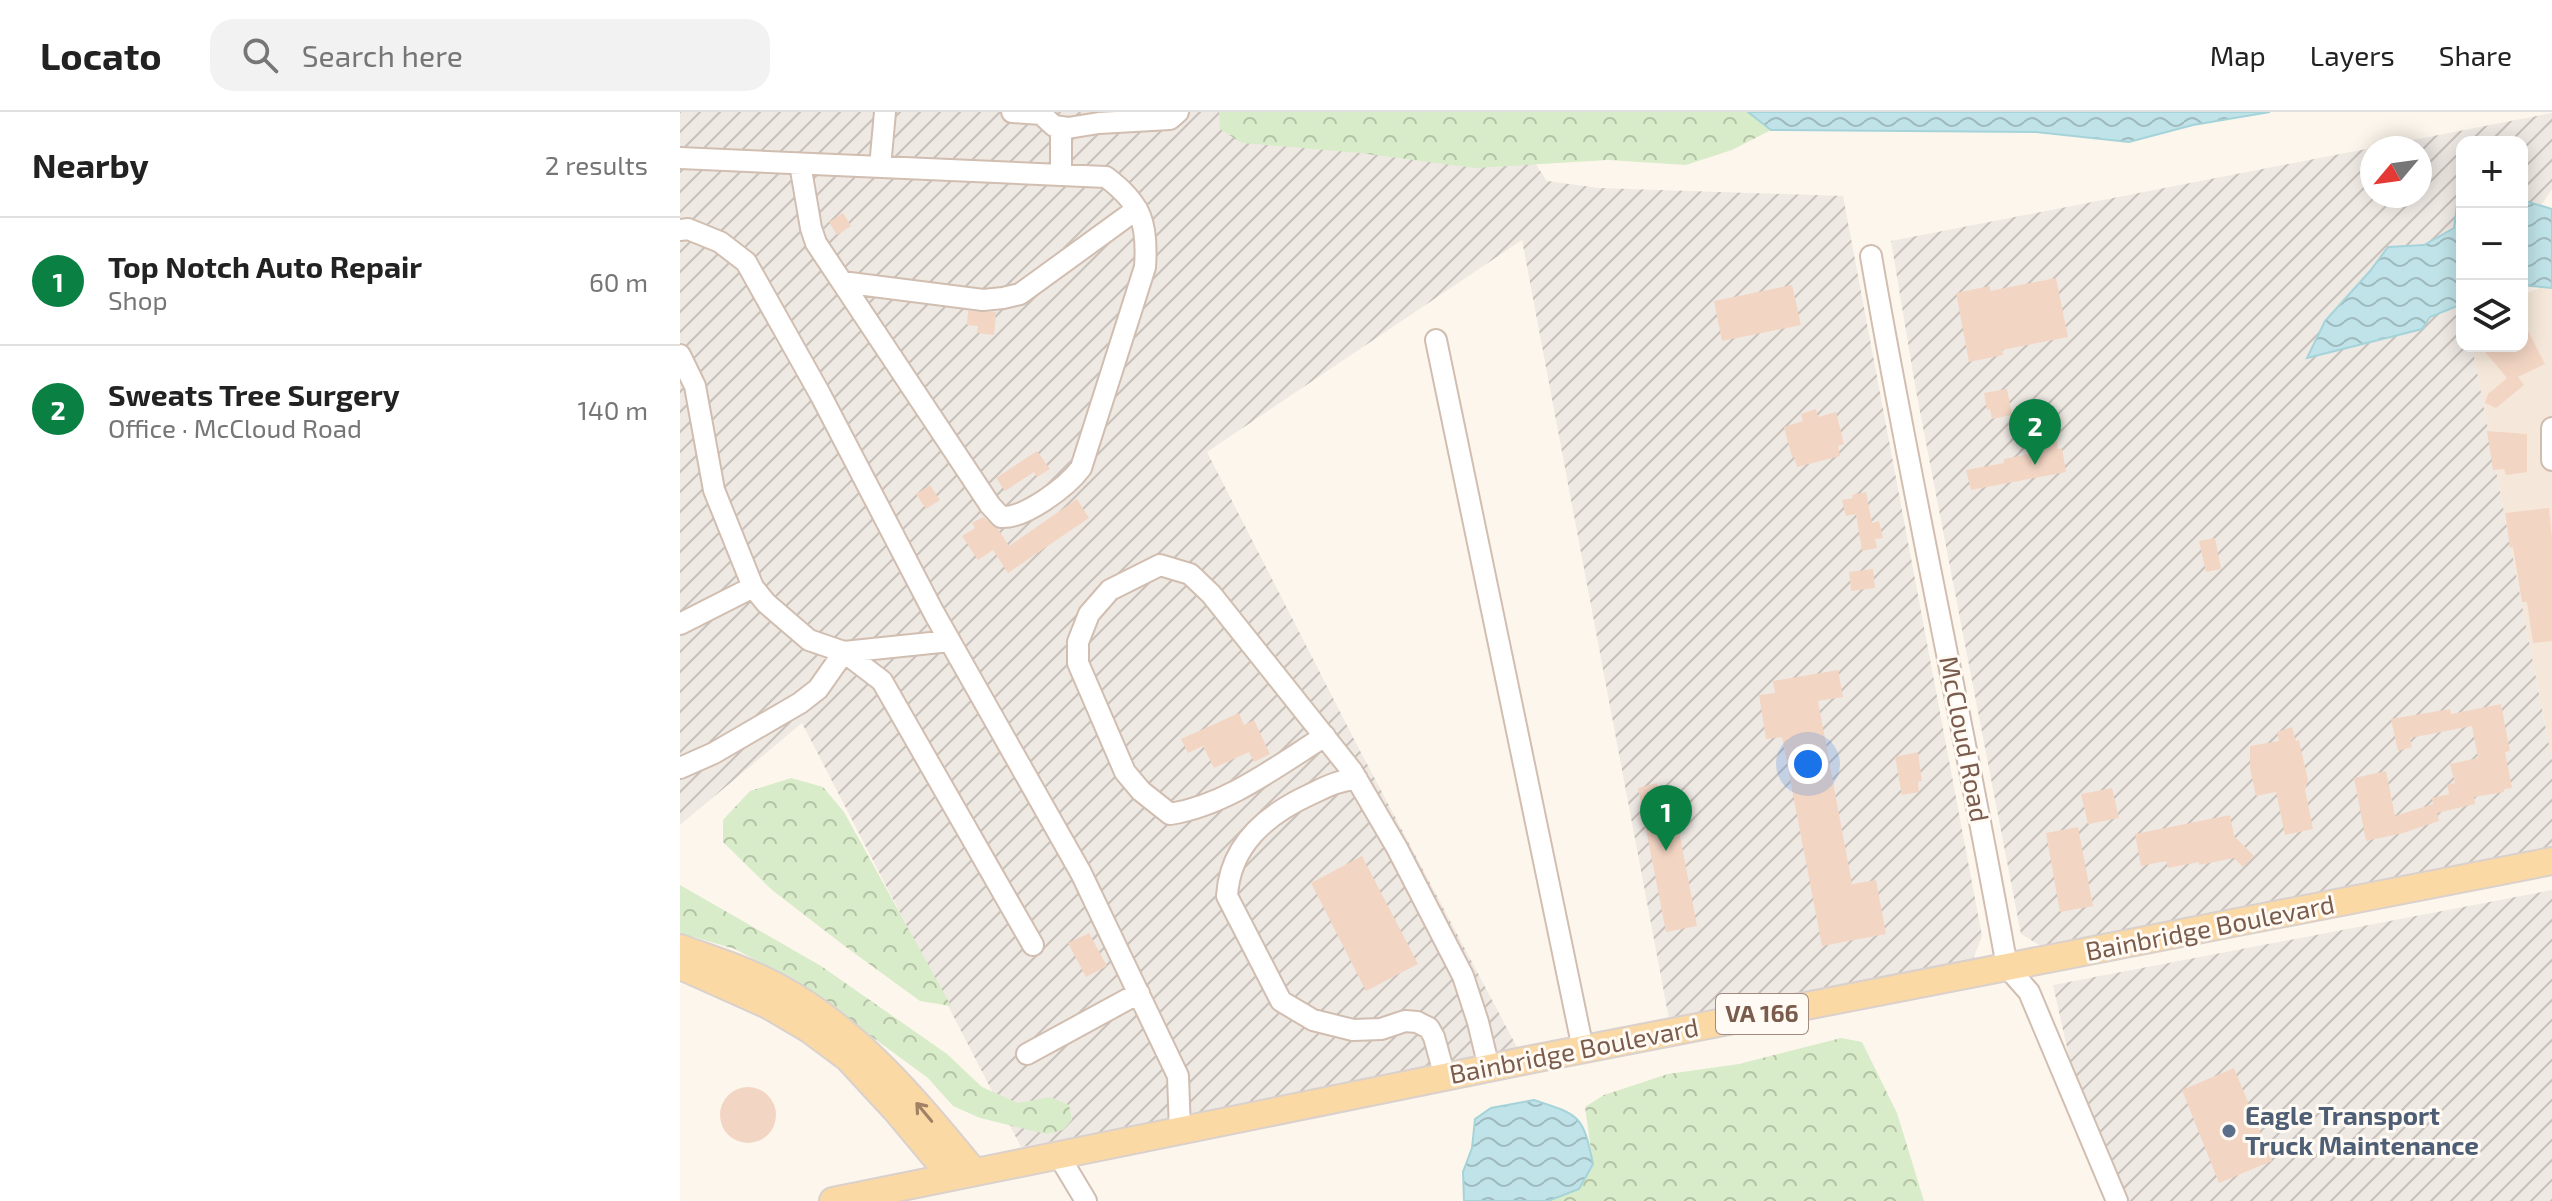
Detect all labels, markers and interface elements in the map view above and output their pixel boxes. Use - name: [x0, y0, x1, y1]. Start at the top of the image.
- search box: [210, 19, 770, 91]
- text: Locato: [40, 32, 162, 78]
- icon: search: [238, 33, 282, 77]
- text: Search here: [302, 37, 463, 73]
- text: Map: [2210, 38, 2266, 72]
- text: Layers: [2310, 38, 2395, 72]
- text: Share: [2439, 38, 2512, 72]
- north arrow: [2360, 136, 2432, 208]
- map controls: [2456, 136, 2528, 352]
- button: +: [2456, 136, 2528, 208]
- text: Nearby: [32, 144, 149, 185]
- text: 2 results: [545, 149, 648, 180]
- button: −: [2456, 208, 2528, 280]
- text: Top Notch Auto Repair: [108, 248, 422, 284]
- text: 1: [52, 266, 64, 297]
- text: 60 m: [589, 266, 648, 297]
- button: layers: [2456, 280, 2528, 352]
- text: Shop: [108, 284, 168, 315]
- text: Sweats Tree Surgery: [108, 376, 400, 412]
- text: 2: [50, 394, 66, 425]
- text: 140 m: [577, 394, 648, 425]
- pin: 2: [2009, 399, 2061, 465]
- text: Office · McCloud Road: [108, 412, 362, 443]
- street label: McCloud Road: [1934, 653, 1997, 824]
- your location: [1788, 744, 1828, 784]
- pin: 1: [1640, 785, 1692, 851]
- street label: Bainbridge Boulevard: [2083, 887, 2337, 966]
- road number: VA 166: [1716, 994, 1808, 1034]
- street label: Bainbridge Boulevard: [1447, 1010, 1701, 1089]
- place label: Eagle Transport Truck Maintenance: [2245, 1099, 2479, 1160]
- one-way arrow: [915, 1102, 933, 1123]
- marker: Eagle Transport Truck Maintenance: [2220, 1122, 2238, 1140]

